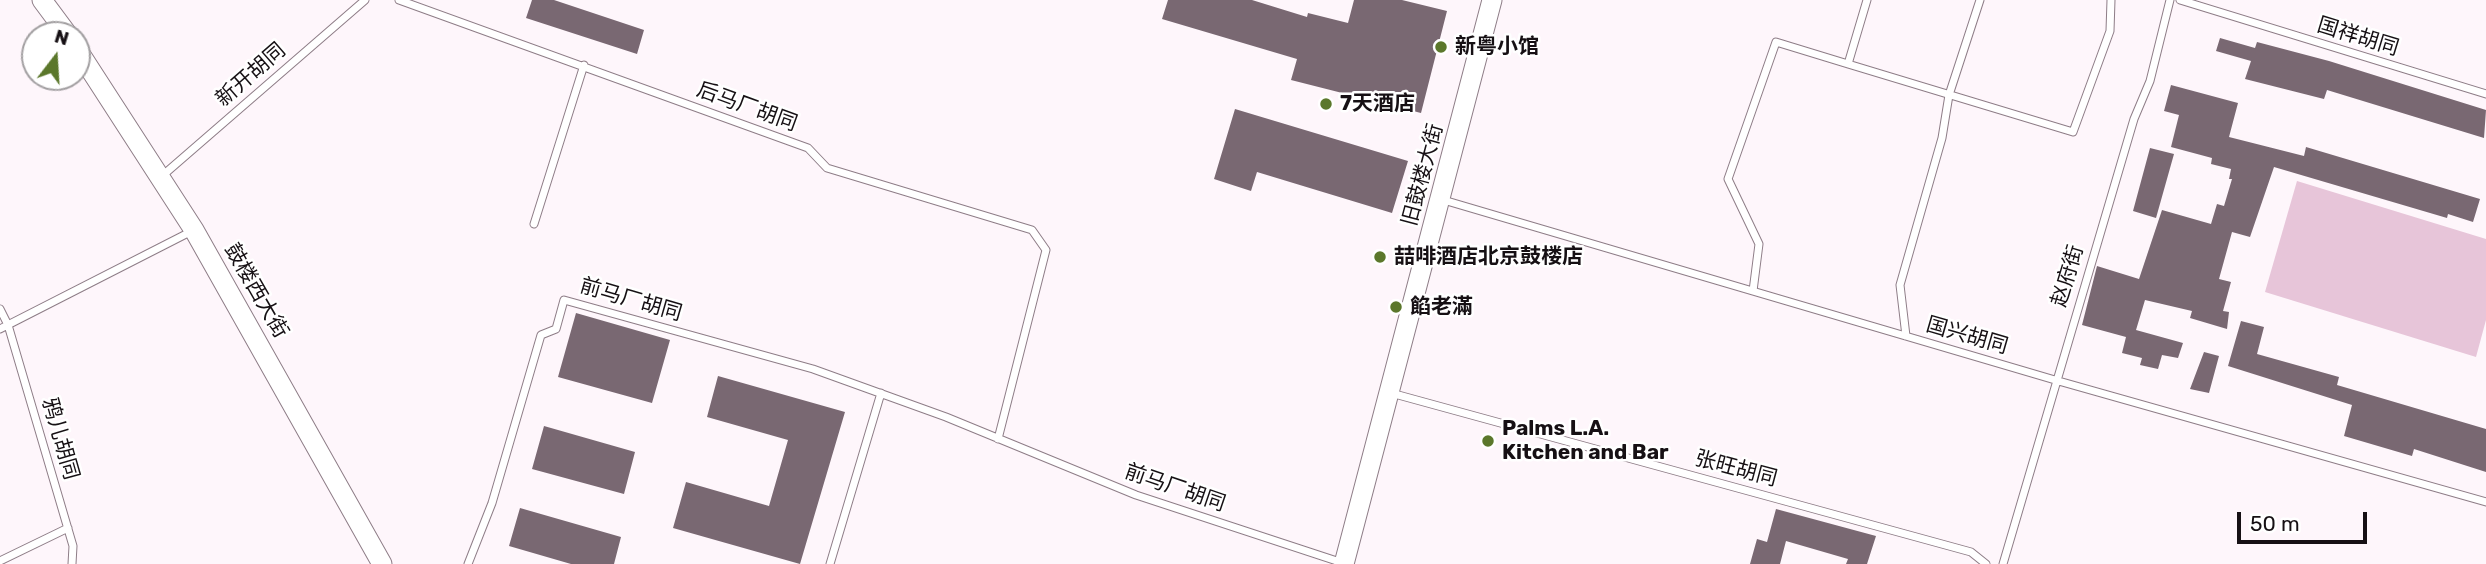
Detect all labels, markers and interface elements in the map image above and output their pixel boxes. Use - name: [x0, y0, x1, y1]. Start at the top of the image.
- street label: 国祥胡同: [2314, 13, 2402, 61]
- north arrow: [21, 21, 91, 91]
- text: N: [52, 24, 72, 50]
- place label: 新粤小馆: [1455, 34, 1539, 60]
- street label: 新开胡同: [211, 38, 291, 112]
- marker: 新粤小馆: [1433, 39, 1449, 55]
- street label: 后马厂胡同: [693, 77, 801, 137]
- place label: 7天酒店: [1340, 91, 1415, 117]
- marker: 7天酒店: [1318, 96, 1334, 112]
- street label: 旧鼓楼大街: [1397, 121, 1449, 229]
- street label: 鼓楼西大街: [219, 239, 293, 343]
- street label: 赵府街: [2047, 242, 2089, 310]
- place label: 喆啡酒店北京鼓楼店: [1394, 244, 1583, 270]
- marker: 喆啡酒店北京鼓楼店: [1372, 249, 1388, 265]
- street label: 前马厂胡同: [577, 273, 685, 327]
- place label: 餡老滿: [1410, 294, 1473, 320]
- marker: 餡老滿: [1388, 299, 1404, 315]
- street label: 国兴胡同: [1923, 312, 2011, 360]
- street label: 鸦儿胡同: [36, 395, 84, 483]
- place label: Palms L.A. Kitchen and Bar: [1502, 416, 1669, 466]
- marker: Palms L.A. Kitchen and Bar: [1480, 433, 1496, 449]
- street label: 张旺胡同: [1692, 446, 1780, 492]
- street label: 前马厂胡同: [1121, 459, 1229, 517]
- scale bar: [2241, 498, 2370, 542]
- text: 50 m: [2250, 511, 2300, 536]

